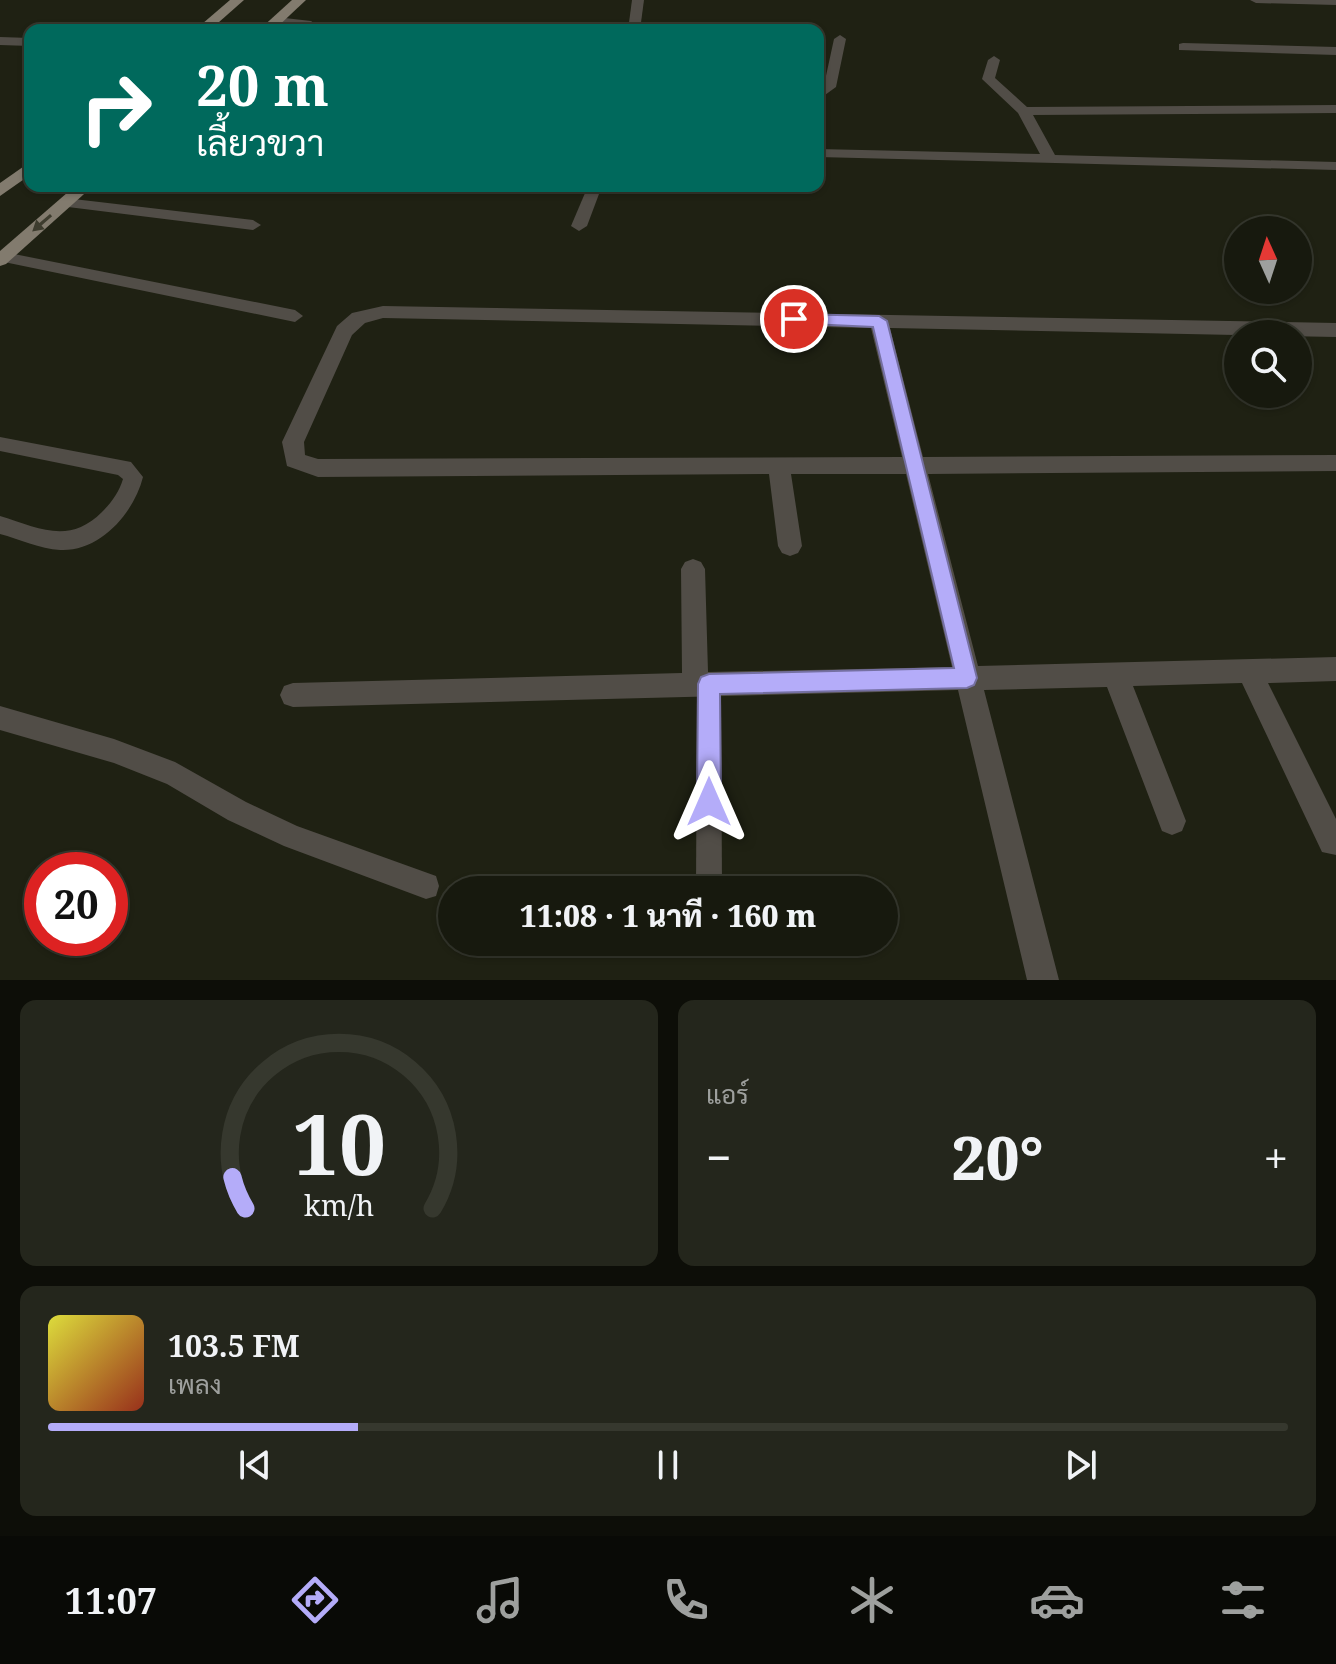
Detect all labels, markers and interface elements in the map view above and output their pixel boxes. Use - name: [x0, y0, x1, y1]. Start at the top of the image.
- text: 20 m: [196, 46, 329, 122]
- icon: right: [64, 56, 168, 160]
- text: เลี้ยวขวา: [196, 118, 324, 167]
- one-way arrow: [33, 214, 53, 231]
- north arrow: [1224, 216, 1312, 304]
- map controls: [1224, 216, 1312, 408]
- pin: [760, 285, 828, 353]
- icon: arrive: [772, 297, 816, 341]
- button: search: [1224, 320, 1312, 408]
- position arrow: [667, 760, 751, 844]
- speed limit sign: 20: [24, 852, 128, 956]
- text: 11:08 · 1 นาที · 160 m: [520, 895, 816, 936]
- text: แอร์: [706, 1076, 749, 1112]
- text: 10: [292, 1086, 386, 1199]
- text: 20°: [951, 1116, 1043, 1198]
- text: −: [706, 1127, 731, 1187]
- text: +: [1263, 1127, 1288, 1187]
- text: km/h: [304, 1185, 374, 1224]
- text: 103.5 FM: [168, 1325, 300, 1366]
- text: เพลง: [168, 1366, 222, 1402]
- icon: previous: [233, 1443, 277, 1487]
- icon: pause: [646, 1443, 690, 1487]
- icon: next: [1059, 1443, 1103, 1487]
- icon: directions: [287, 1572, 343, 1628]
- icon: music: [472, 1572, 528, 1628]
- icon: phone: [658, 1572, 714, 1628]
- icon: climate: [844, 1572, 900, 1628]
- icon: car: [1029, 1572, 1085, 1628]
- icon: filters: [1215, 1572, 1271, 1628]
- text: 11:07: [65, 1576, 157, 1625]

